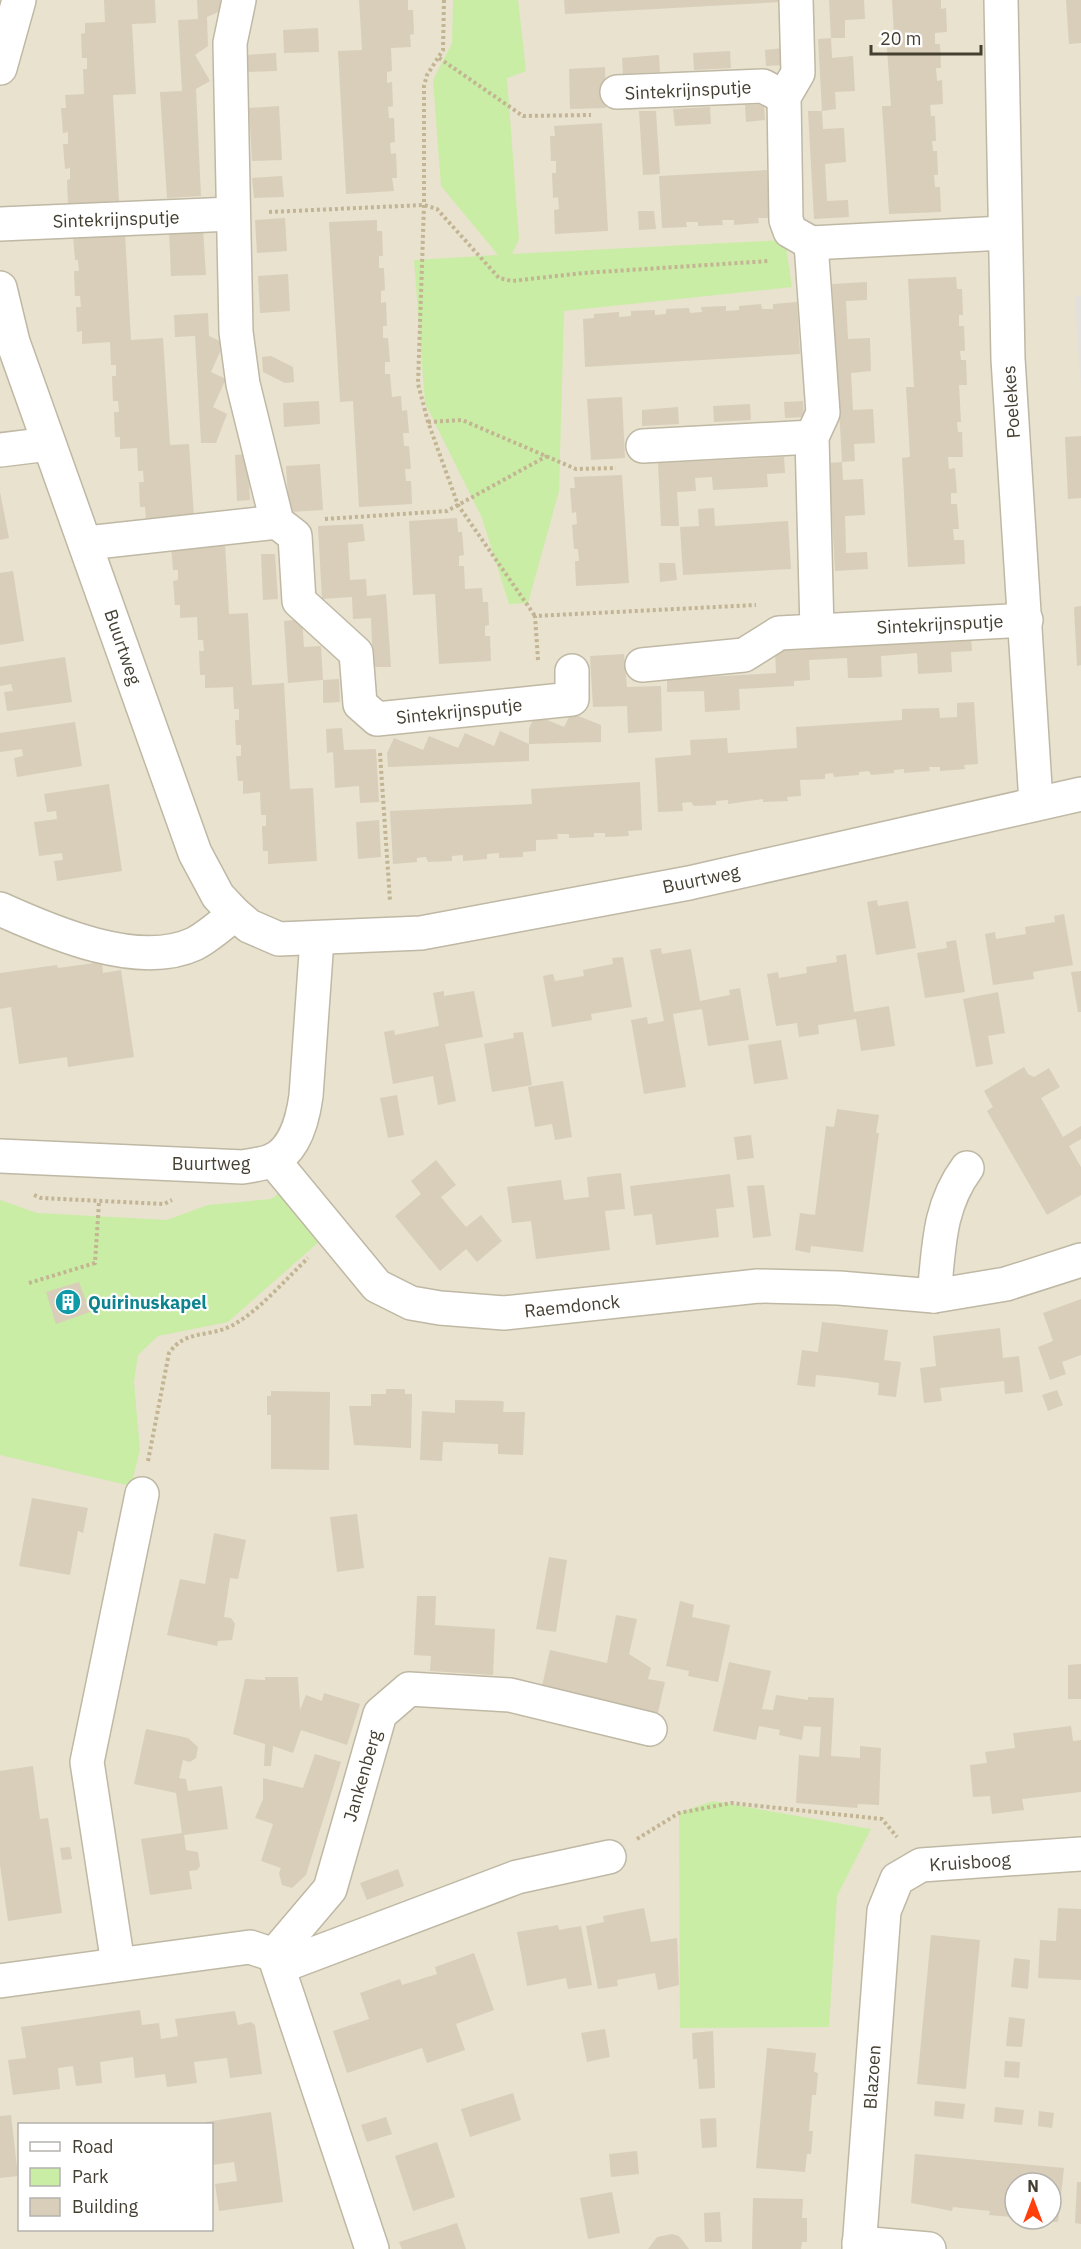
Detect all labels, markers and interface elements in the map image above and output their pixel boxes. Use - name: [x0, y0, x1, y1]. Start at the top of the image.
- scale bar: [871, 18, 980, 56]
- text: 20 m: [880, 27, 922, 50]
- street label: Sintekrijnsputje: [624, 75, 752, 105]
- street label: Sintekrijnsputje: [52, 205, 180, 233]
- street label: Poelekes: [997, 365, 1025, 439]
- street label: Buurtweg: [99, 606, 147, 688]
- street label: Sintekrijnsputje: [876, 609, 1004, 639]
- street label: Sintekrijnsputje: [395, 693, 523, 729]
- street label: Buurtweg: [660, 860, 742, 898]
- street label: Buurtweg: [172, 1152, 251, 1175]
- building icon: Quirinuskapel: [53, 1287, 83, 1317]
- street label: Raemdonck: [523, 1290, 621, 1322]
- place label: Quirinuskapel: [88, 1291, 207, 1314]
- street label: Jankenberg: [338, 1727, 386, 1825]
- street label: Kruisboog: [929, 1848, 1012, 1876]
- street label: Blazoen: [858, 2044, 886, 2110]
- legend: [18, 2123, 213, 2231]
- text: Road: [72, 2135, 113, 2158]
- text: Park: [72, 2165, 109, 2188]
- north arrow: [1003, 2171, 1063, 2231]
- text: N: [1027, 2176, 1039, 2196]
- text: Building: [72, 2195, 139, 2218]

